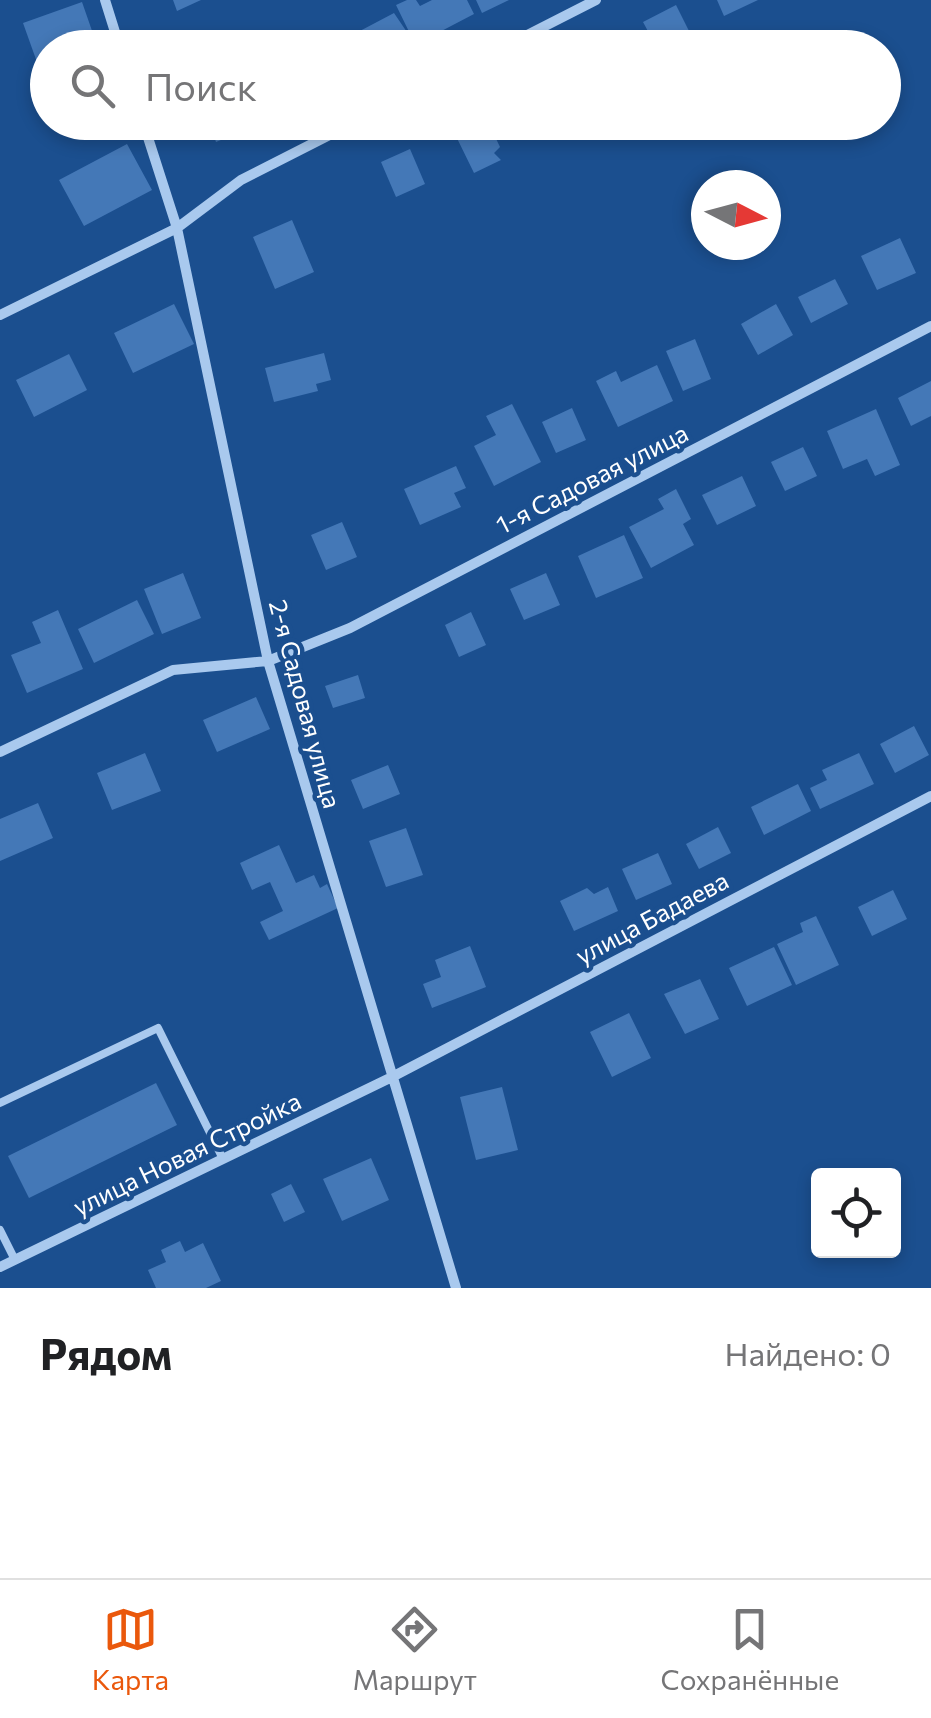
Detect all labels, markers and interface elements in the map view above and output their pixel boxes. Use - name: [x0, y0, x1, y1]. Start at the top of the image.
- search box: [30, 30, 901, 140]
- icon: search: [65, 58, 120, 113]
- text: Поиск: [145, 62, 257, 109]
- north arrow: [691, 170, 781, 260]
- street label: 1-я Садовая улица: [491, 417, 693, 539]
- street label: 2-я Садовая улица: [264, 596, 348, 811]
- street label: улица Бадаева: [570, 864, 733, 970]
- street label: улица Новая Стройка: [68, 1085, 305, 1221]
- map controls: [811, 1168, 901, 1258]
- button: locate: [811, 1168, 901, 1258]
- text: Рядом: [40, 1327, 172, 1379]
- text: Найдено: 0: [725, 1333, 891, 1373]
- tab: Карта: [92, 1602, 169, 1696]
- tab: Маршрут: [353, 1602, 477, 1696]
- tab: Сохранённые: [660, 1602, 839, 1696]

